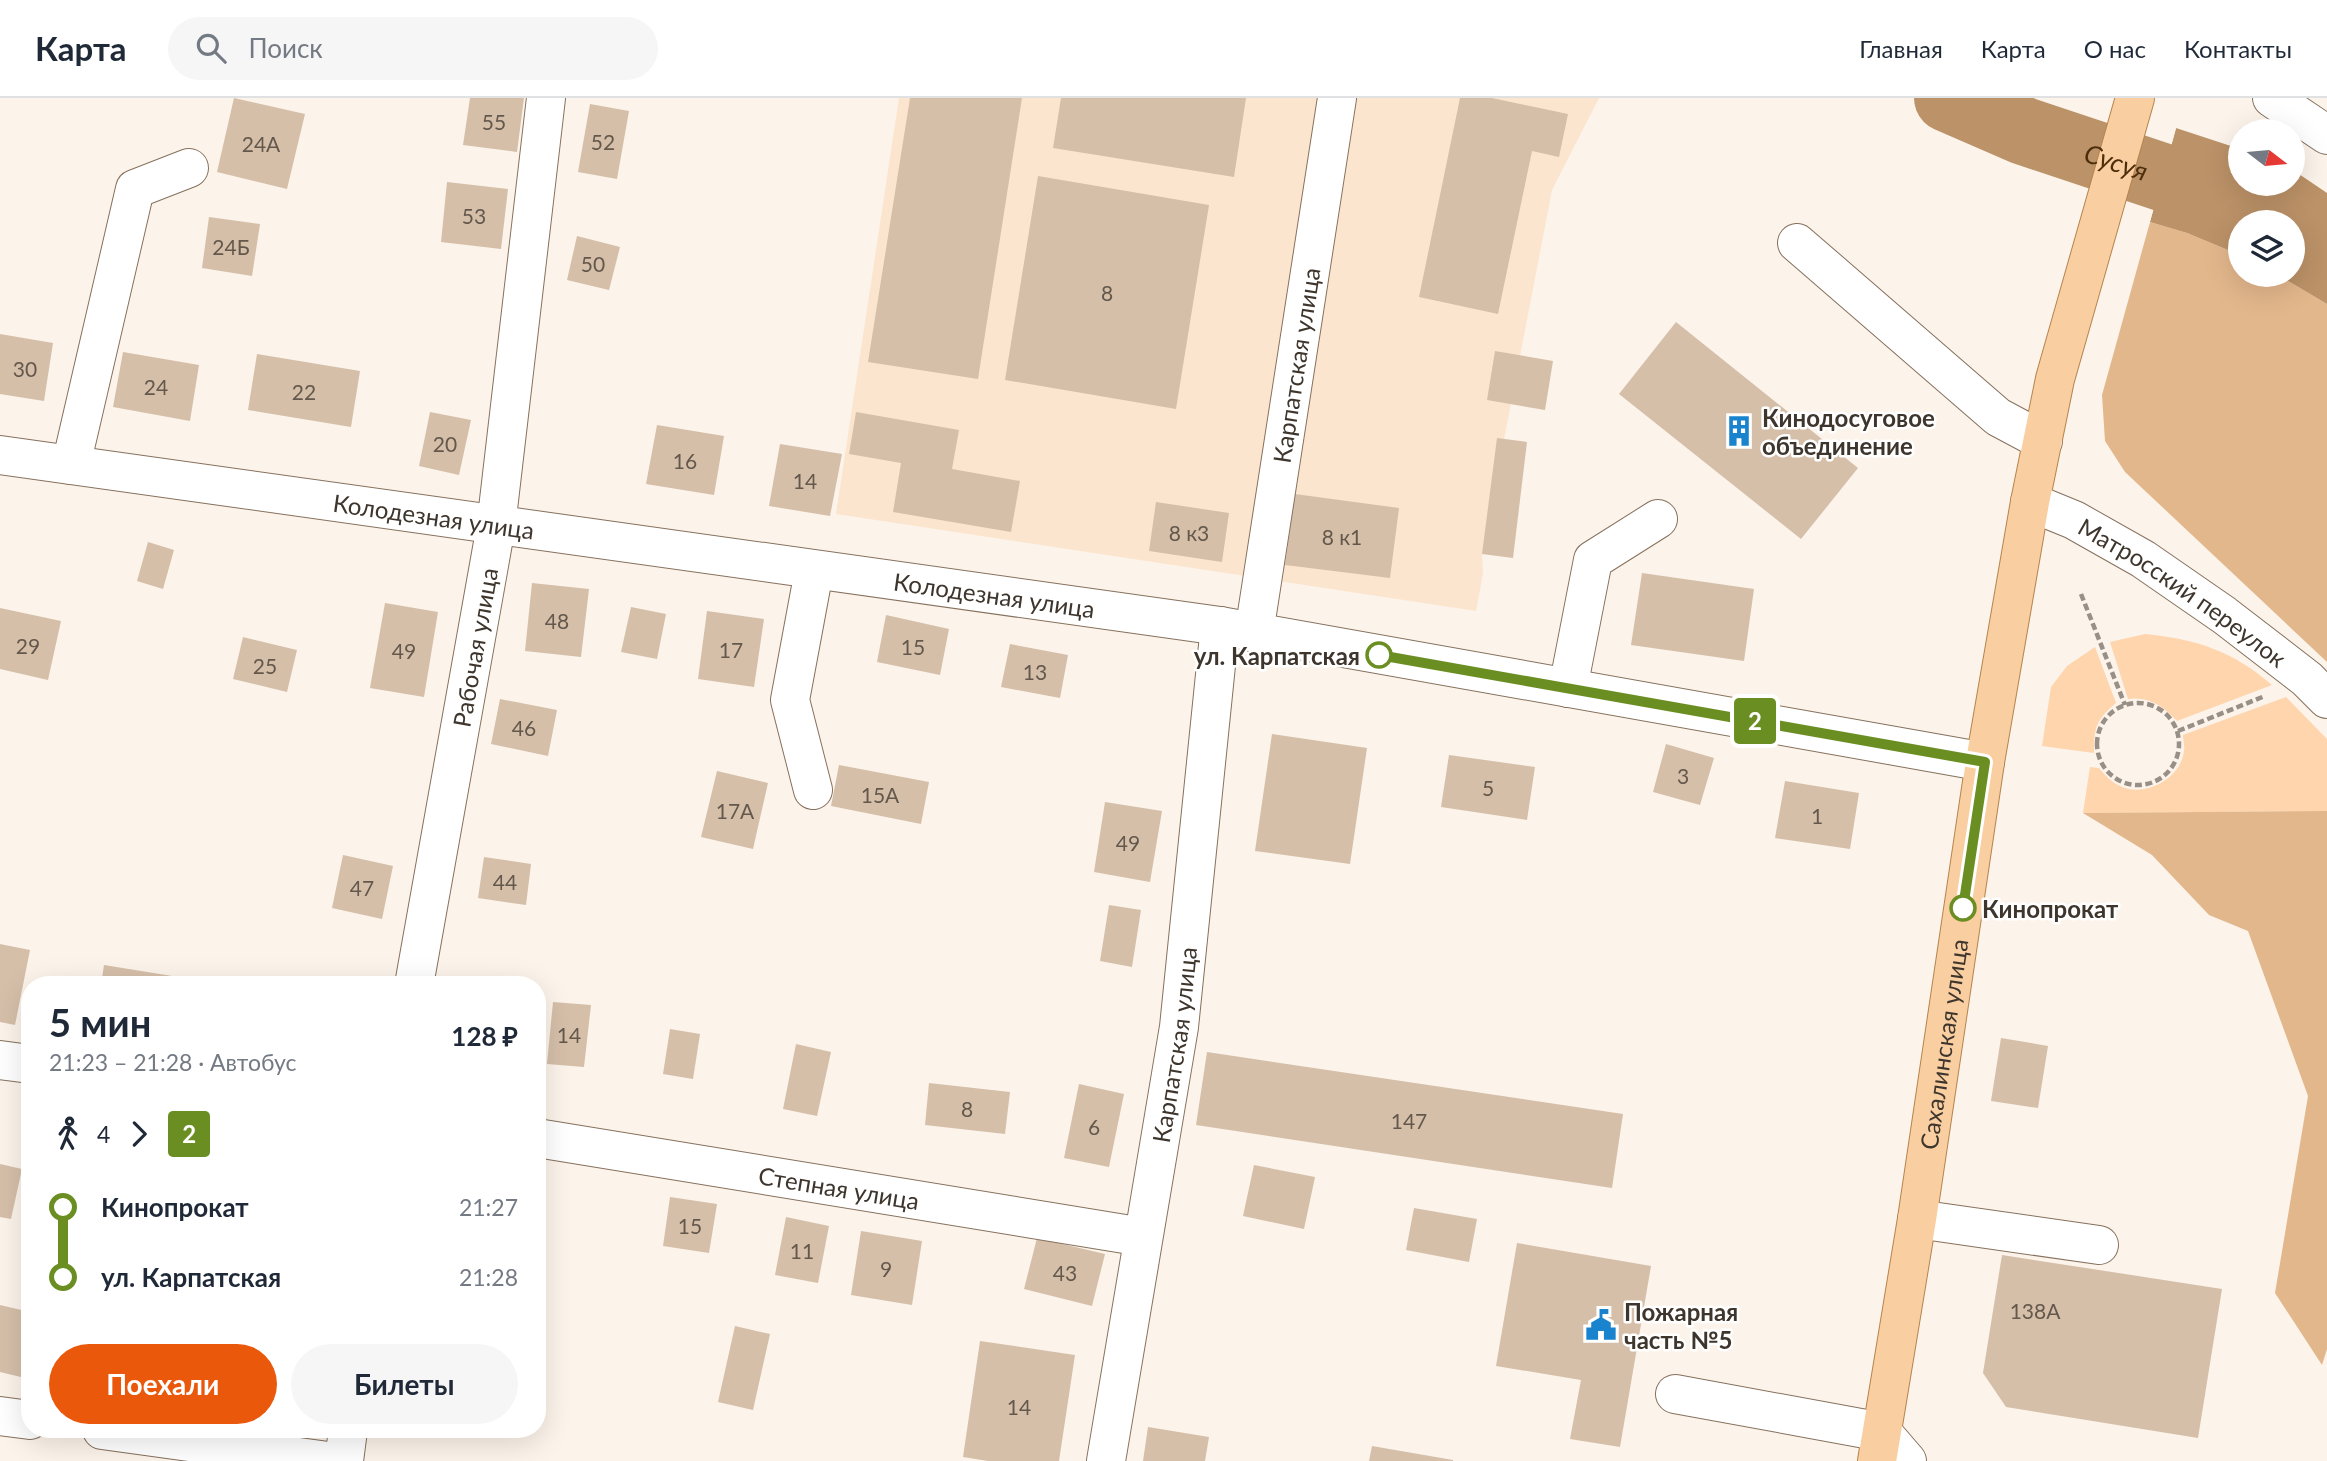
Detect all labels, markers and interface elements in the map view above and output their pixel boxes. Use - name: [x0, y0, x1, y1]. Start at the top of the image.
- search box: [168, 17, 658, 80]
- text: Карта: [35, 28, 126, 68]
- icon: search: [192, 29, 230, 67]
- text: Поиск: [248, 32, 323, 64]
- text: Главная: [1859, 34, 1943, 63]
- text: Карта: [1981, 34, 2046, 63]
- text: О нас: [2084, 34, 2146, 63]
- text: Контакты: [2184, 34, 2292, 63]
- house number: 55: [482, 109, 506, 134]
- north arrow: [2228, 119, 2305, 196]
- map controls: [2228, 119, 2305, 287]
- house number: 52: [591, 129, 615, 154]
- house number: 24А: [242, 131, 281, 156]
- water label: Сусуя: [2080, 136, 2152, 187]
- house number: 53: [462, 203, 486, 228]
- button: layers: [2228, 210, 2305, 287]
- house number: 24Б: [212, 234, 250, 259]
- house number: 50: [581, 251, 605, 276]
- street label: Карпатская улица: [1266, 265, 1325, 465]
- house number: 8: [1101, 280, 1113, 305]
- house number: 30: [13, 356, 37, 381]
- house number: 24: [144, 374, 168, 399]
- house number: 22: [292, 379, 316, 404]
- place label: Кинодосуговое объединение: [1762, 403, 1935, 460]
- building icon: Кинодосуговое объединение: [1722, 414, 1756, 448]
- house number: 20: [433, 431, 457, 456]
- house number: 16: [673, 448, 697, 473]
- house number: 14: [793, 468, 817, 493]
- street label: Колодезная улица: [331, 487, 536, 544]
- street label: Матросский переулок: [2074, 511, 2293, 673]
- house number: 8 к3: [1169, 520, 1209, 545]
- house number: 8 к1: [1322, 524, 1362, 549]
- street label: Рабочая улица: [446, 565, 503, 729]
- street label: Колодезная улица: [892, 566, 1097, 623]
- house number: 48: [545, 608, 569, 633]
- house number: 29: [16, 633, 40, 658]
- house number: 15: [901, 634, 925, 659]
- house number: 17: [719, 637, 743, 662]
- house number: 49: [392, 638, 416, 663]
- place label: ул. Карпатская: [1194, 641, 1360, 670]
- marker: ул. Карпатская: [1366, 642, 1392, 668]
- house number: 25: [253, 653, 277, 678]
- house number: 13: [1023, 659, 1047, 684]
- line badge: 2: [1732, 698, 1778, 744]
- text: 2: [1748, 706, 1762, 735]
- house number: 46: [512, 715, 536, 740]
- house number: 3: [1677, 763, 1689, 788]
- house number: 5: [1482, 775, 1494, 800]
- house number: 15А: [861, 782, 900, 807]
- house number: 17А: [716, 798, 755, 823]
- house number: 1: [1811, 803, 1823, 828]
- house number: 49: [1116, 830, 1140, 855]
- house number: 44: [493, 869, 517, 894]
- house number: 47: [350, 875, 374, 900]
- place label: Кинопрокат: [1982, 894, 2119, 923]
- marker: Кинопрокат: [1950, 895, 1976, 921]
- street label: Сахалинская улица: [1913, 937, 1973, 1152]
- street label: Карпатская улица: [1145, 945, 1202, 1145]
- text: 5 мин: [49, 999, 151, 1045]
- text: 128 ₽: [451, 1020, 518, 1052]
- house number: 14: [557, 1022, 581, 1047]
- text: 21:23 – 21:28 · Автобус: [49, 1048, 297, 1076]
- house number: 8: [961, 1096, 973, 1121]
- house number: 147: [1391, 1108, 1427, 1133]
- house number: 6: [1088, 1114, 1100, 1139]
- icon: walk: [49, 1115, 87, 1153]
- icon: forward: [120, 1115, 158, 1153]
- text: 2: [182, 1119, 196, 1148]
- text: 4: [97, 1120, 110, 1148]
- street label: Степная улица: [757, 1160, 921, 1215]
- text: Кинопрокат: [101, 1191, 249, 1223]
- text: 21:27: [459, 1193, 518, 1221]
- house number: 15: [678, 1213, 702, 1238]
- house number: 11: [790, 1238, 814, 1263]
- house number: 9: [880, 1256, 892, 1281]
- house number: 43: [1053, 1260, 1077, 1285]
- text: ул. Карпатская: [101, 1261, 281, 1293]
- text: 21:28: [459, 1263, 518, 1291]
- place label: Пожарная часть №5: [1624, 1297, 1738, 1354]
- house number: 138А: [2010, 1298, 2061, 1323]
- public building icon: Пожарная часть №5: [1584, 1308, 1618, 1342]
- button: Поехали: [49, 1344, 277, 1424]
- button: Билеты: [291, 1344, 518, 1424]
- house number: 14: [1007, 1394, 1031, 1419]

